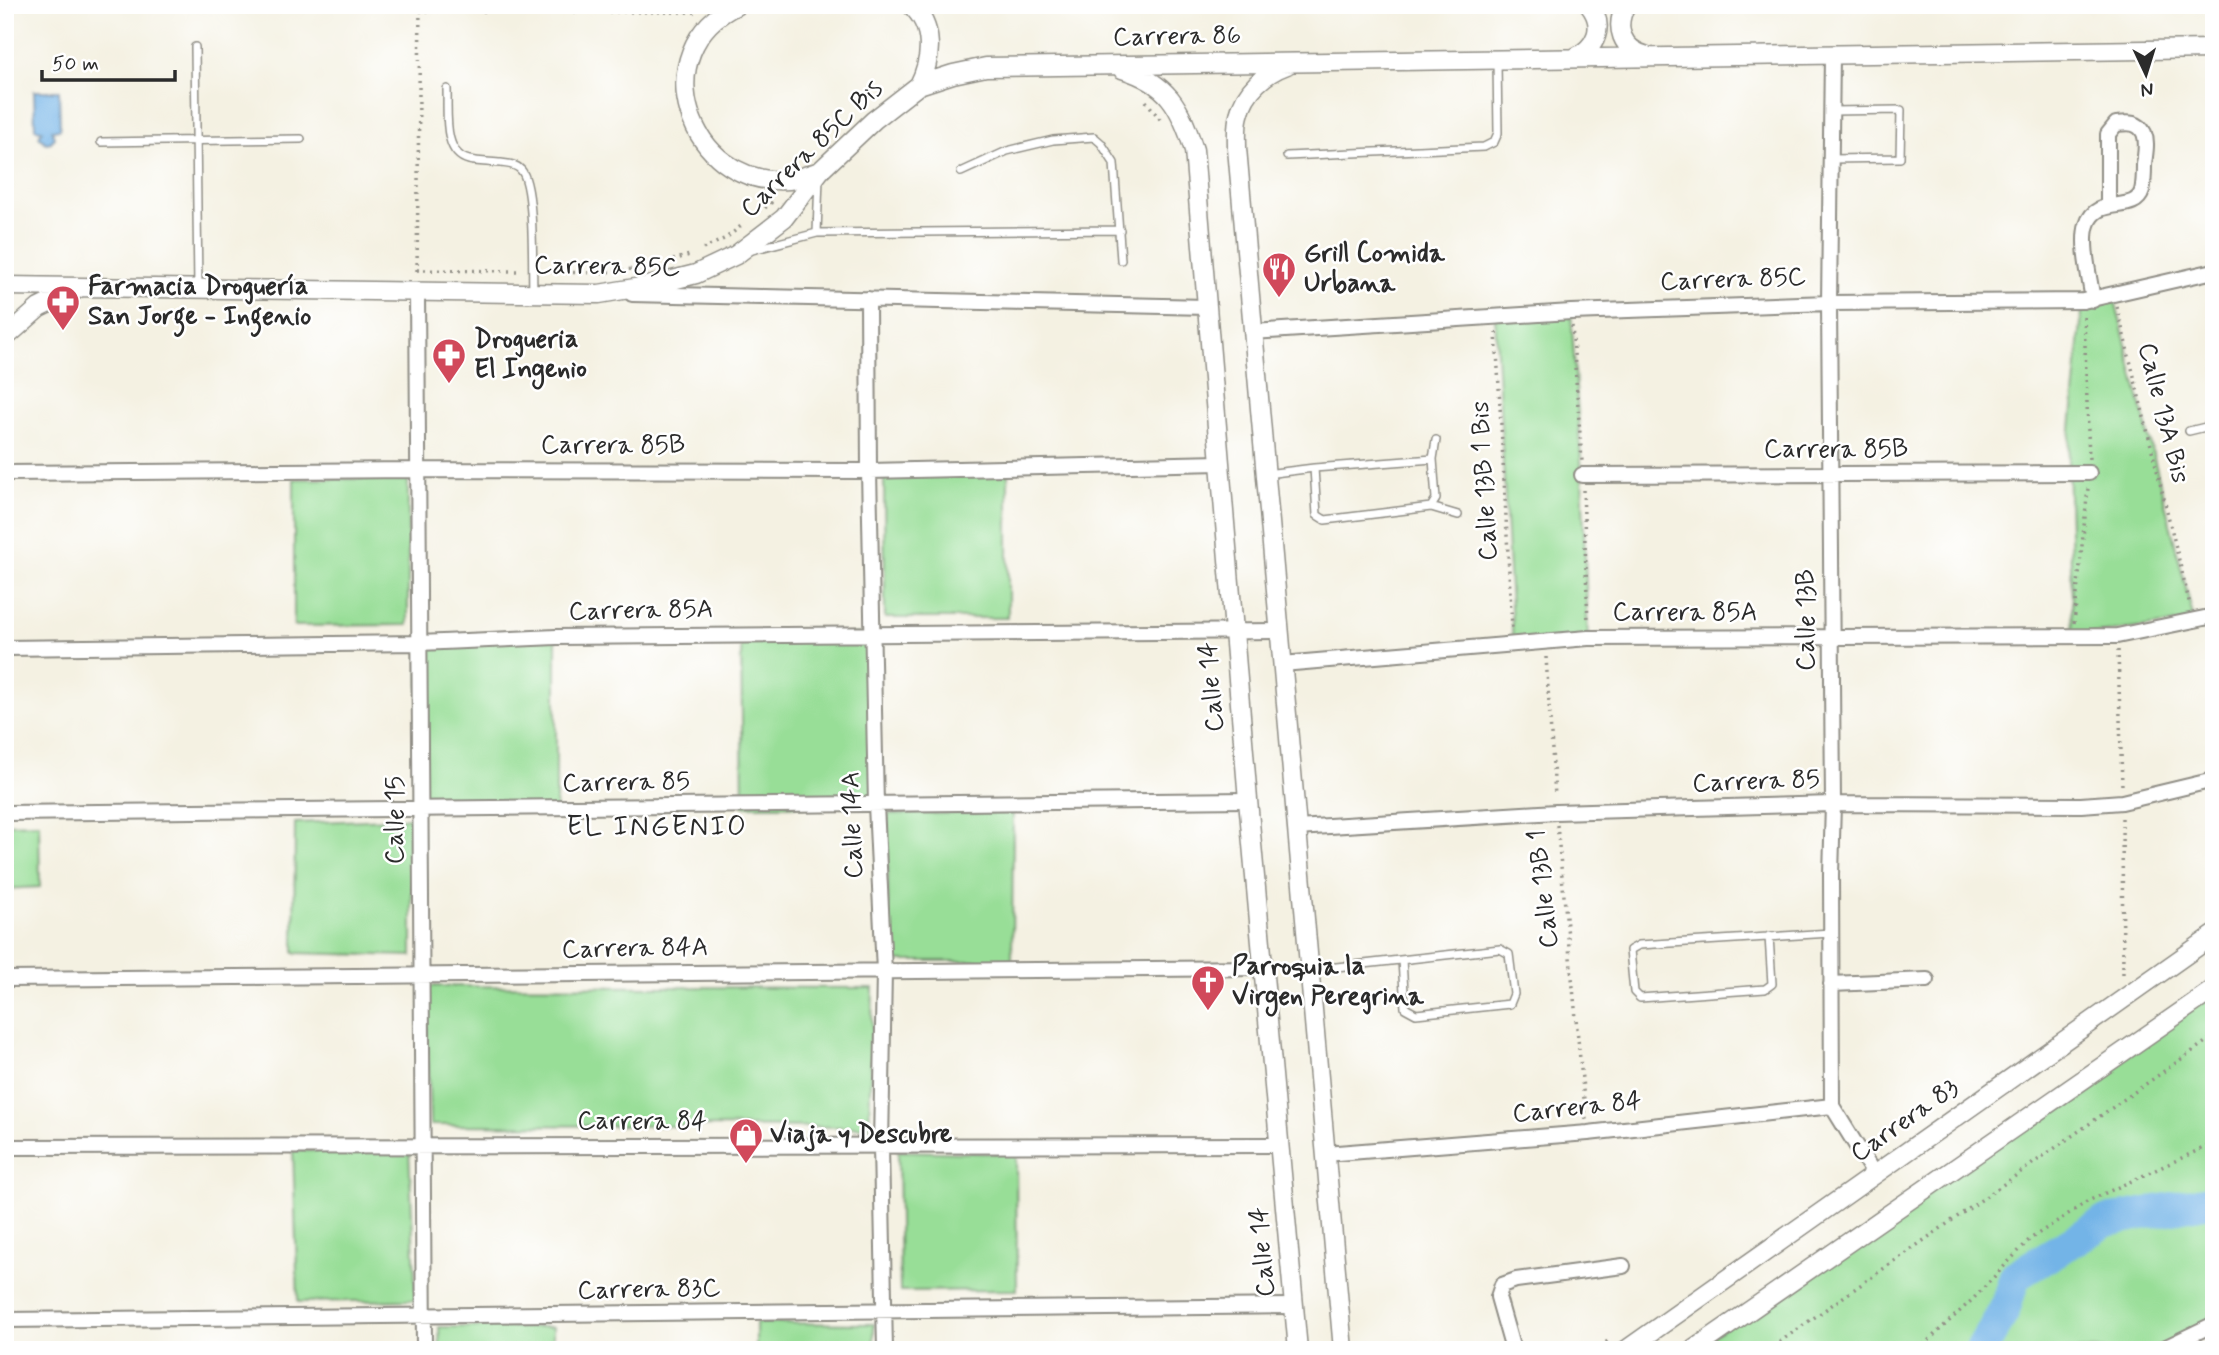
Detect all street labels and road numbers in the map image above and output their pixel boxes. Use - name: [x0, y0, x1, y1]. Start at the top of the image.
- street label: Carrera 86: [1113, 19, 1241, 55]
- street label: Carrera 85C Bis: [734, 72, 890, 226]
- street label: Carrera 85C: [534, 249, 680, 285]
- street label: Carrera 85C: [1659, 260, 1807, 300]
- street label: Calle 13A Bis: [2129, 339, 2197, 487]
- street label: Calle 13B 1 Bis: [1464, 400, 1506, 562]
- street label: Carrera 85B: [541, 429, 685, 463]
- street label: Carrera 85B: [1764, 433, 1908, 467]
- street label: Calle 13B: [1790, 569, 1824, 671]
- street label: Carrera 85A: [568, 593, 714, 629]
- street label: Carrera 85A: [1613, 596, 1757, 630]
- street label: Calle 14: [1191, 641, 1233, 733]
- street label: Carrera 85: [1692, 763, 1820, 801]
- street label: Carrera 85: [562, 765, 690, 801]
- street label: Calle 14A: [834, 771, 872, 879]
- street label: Calle 15: [379, 776, 413, 864]
- street label: Calle 13B 1: [1521, 828, 1567, 950]
- street label: Carrera 84A: [561, 931, 709, 967]
- street label: Carrera 83: [1844, 1071, 1966, 1171]
- street label: Carrera 84: [1511, 1084, 1643, 1132]
- street label: Carrera 84: [577, 1105, 707, 1139]
- street label: Calle 14: [1242, 1206, 1284, 1298]
- street label: Carrera 83C: [577, 1272, 721, 1308]

